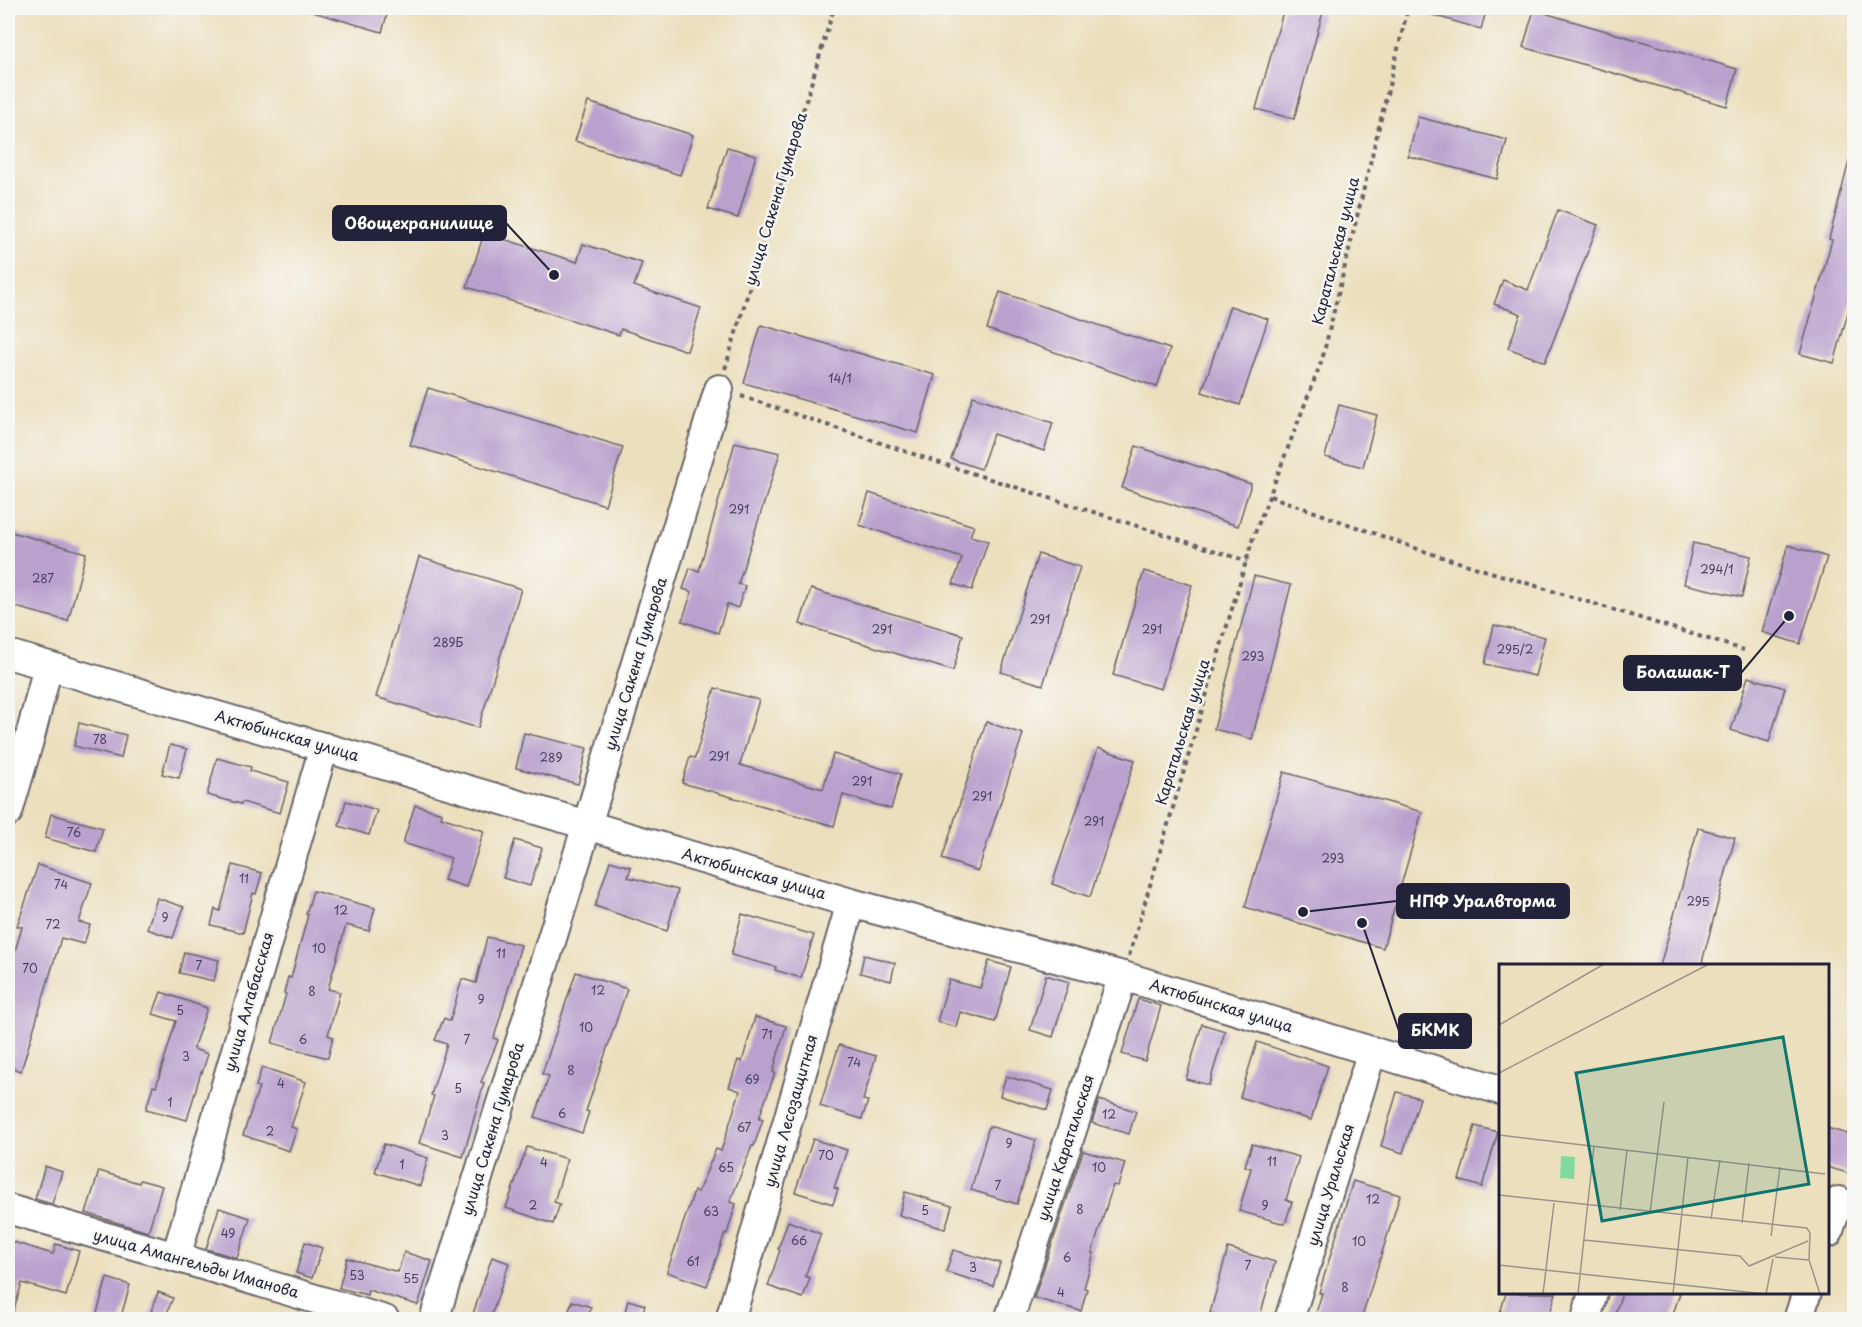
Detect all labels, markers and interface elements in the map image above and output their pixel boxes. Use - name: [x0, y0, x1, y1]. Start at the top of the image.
- street label: улица Сакена Гумарова: [737, 108, 812, 288]
- street label: Каратальская улица: [1305, 174, 1364, 327]
- callout: Овощехранилище: [333, 206, 506, 240]
- text: Овощехранилище: [345, 210, 493, 234]
- house number: 14/1: [828, 369, 852, 387]
- house number: 291: [729, 500, 749, 518]
- house number: 294/1: [1700, 560, 1734, 578]
- house number: 287: [32, 569, 54, 587]
- street label: улица Сакена Гумарова: [597, 573, 672, 753]
- house number: 291: [1030, 610, 1050, 628]
- house number: 291: [872, 620, 892, 638]
- house number: 291: [1142, 620, 1162, 638]
- house number: 289Б: [433, 633, 464, 651]
- house number: 295/2: [1497, 640, 1533, 658]
- house number: 293: [1242, 647, 1265, 665]
- street label: Каратальская улица: [1148, 655, 1215, 807]
- callout: Болашак-Т: [1624, 656, 1741, 690]
- text: Болашак-Т: [1636, 659, 1730, 683]
- street label: Актюбинская улица: [213, 703, 363, 766]
- house number: 78: [93, 730, 107, 748]
- house number: 291: [709, 747, 729, 765]
- house number: 289: [540, 748, 562, 766]
- house number: 291: [852, 772, 872, 790]
- house number: 291: [972, 787, 992, 805]
- house number: 291: [1084, 812, 1104, 830]
- house number: 76: [67, 823, 81, 841]
- street label: Актюбинская улица: [680, 841, 830, 904]
- house number: 293: [1322, 849, 1345, 867]
- house number: 11: [239, 869, 249, 887]
- house number: 74: [54, 875, 68, 893]
- callout: НПФ Уралвторма: [1397, 884, 1569, 918]
- text: НПФ Уралвторма: [1410, 888, 1557, 912]
- house number: 295: [1686, 892, 1710, 910]
- house number: 12: [334, 901, 348, 919]
- house number: 9: [161, 908, 169, 926]
- house number: 72: [45, 915, 61, 933]
- street label: улица Алгабасская: [217, 929, 278, 1074]
- house number: 10: [312, 939, 326, 957]
- house number: 11: [496, 944, 506, 962]
- house number: 7: [196, 956, 203, 974]
- house number: 70: [22, 959, 38, 977]
- inset map: [1499, 964, 1829, 1294]
- street label: Актюбинская улица: [1147, 972, 1296, 1037]
- house number: 12: [591, 981, 605, 999]
- house number: 8: [308, 982, 316, 1000]
- house number: 9: [477, 990, 485, 1008]
- house number: 5: [176, 1001, 184, 1019]
- callout: БКМК: [1399, 1014, 1471, 1048]
- text: БКМК: [1411, 1017, 1459, 1041]
- house number: 10: [579, 1018, 593, 1036]
- house number: 71: [761, 1025, 773, 1043]
- house number: 6: [299, 1030, 307, 1048]
- house number: 7: [464, 1030, 471, 1048]
- street label: улица Лесозащитная: [757, 1032, 822, 1190]
- street label: улица Сакена Гумарова: [454, 1038, 529, 1218]
- house number: 3: [182, 1047, 190, 1065]
- house number: 74: [847, 1053, 861, 1071]
- house number: 8: [567, 1061, 575, 1079]
- house number: 69: [744, 1070, 760, 1088]
- street label: улица Каратальская: [1030, 1071, 1099, 1224]
- house number: 4: [277, 1074, 285, 1092]
- house number: 5: [454, 1079, 462, 1097]
- house number: 1: [167, 1093, 173, 1111]
- house number: 6: [558, 1104, 566, 1122]
- house number: 12: [1102, 1105, 1116, 1123]
- house number: 67: [737, 1118, 752, 1136]
- street label: улица Уральская: [1300, 1121, 1359, 1249]
- house number: 2: [266, 1122, 274, 1140]
- house number: 3: [441, 1126, 449, 1144]
- house number: 9: [1005, 1134, 1013, 1152]
- house number: 70: [818, 1146, 834, 1164]
- house number: 11: [1267, 1152, 1277, 1170]
- house number: 4: [540, 1153, 548, 1171]
- house number: 1: [399, 1155, 405, 1173]
- house number: 65: [718, 1158, 734, 1176]
- house number: 10: [1092, 1158, 1106, 1176]
- house number: 7: [995, 1176, 1002, 1194]
- house number: 12: [1366, 1190, 1380, 1208]
- house number: 2: [529, 1196, 537, 1214]
- house number: 9: [1261, 1196, 1269, 1214]
- house number: 8: [1076, 1200, 1084, 1218]
- house number: 5: [921, 1201, 929, 1219]
- house number: 63: [703, 1202, 719, 1220]
- street label: улица Амангельды Иманова: [91, 1222, 303, 1303]
- house number: 49: [221, 1224, 235, 1242]
- house number: 66: [791, 1231, 807, 1249]
- house number: 10: [1352, 1232, 1366, 1250]
- house number: 6: [1063, 1248, 1071, 1266]
- house number: 61: [686, 1252, 700, 1270]
- house number: 7: [1245, 1256, 1252, 1274]
- house number: 3: [969, 1258, 977, 1276]
- house number: 53: [349, 1266, 365, 1284]
- house number: 55: [403, 1269, 419, 1287]
- house number: 8: [1341, 1278, 1349, 1296]
- house number: 4: [1057, 1283, 1065, 1301]

